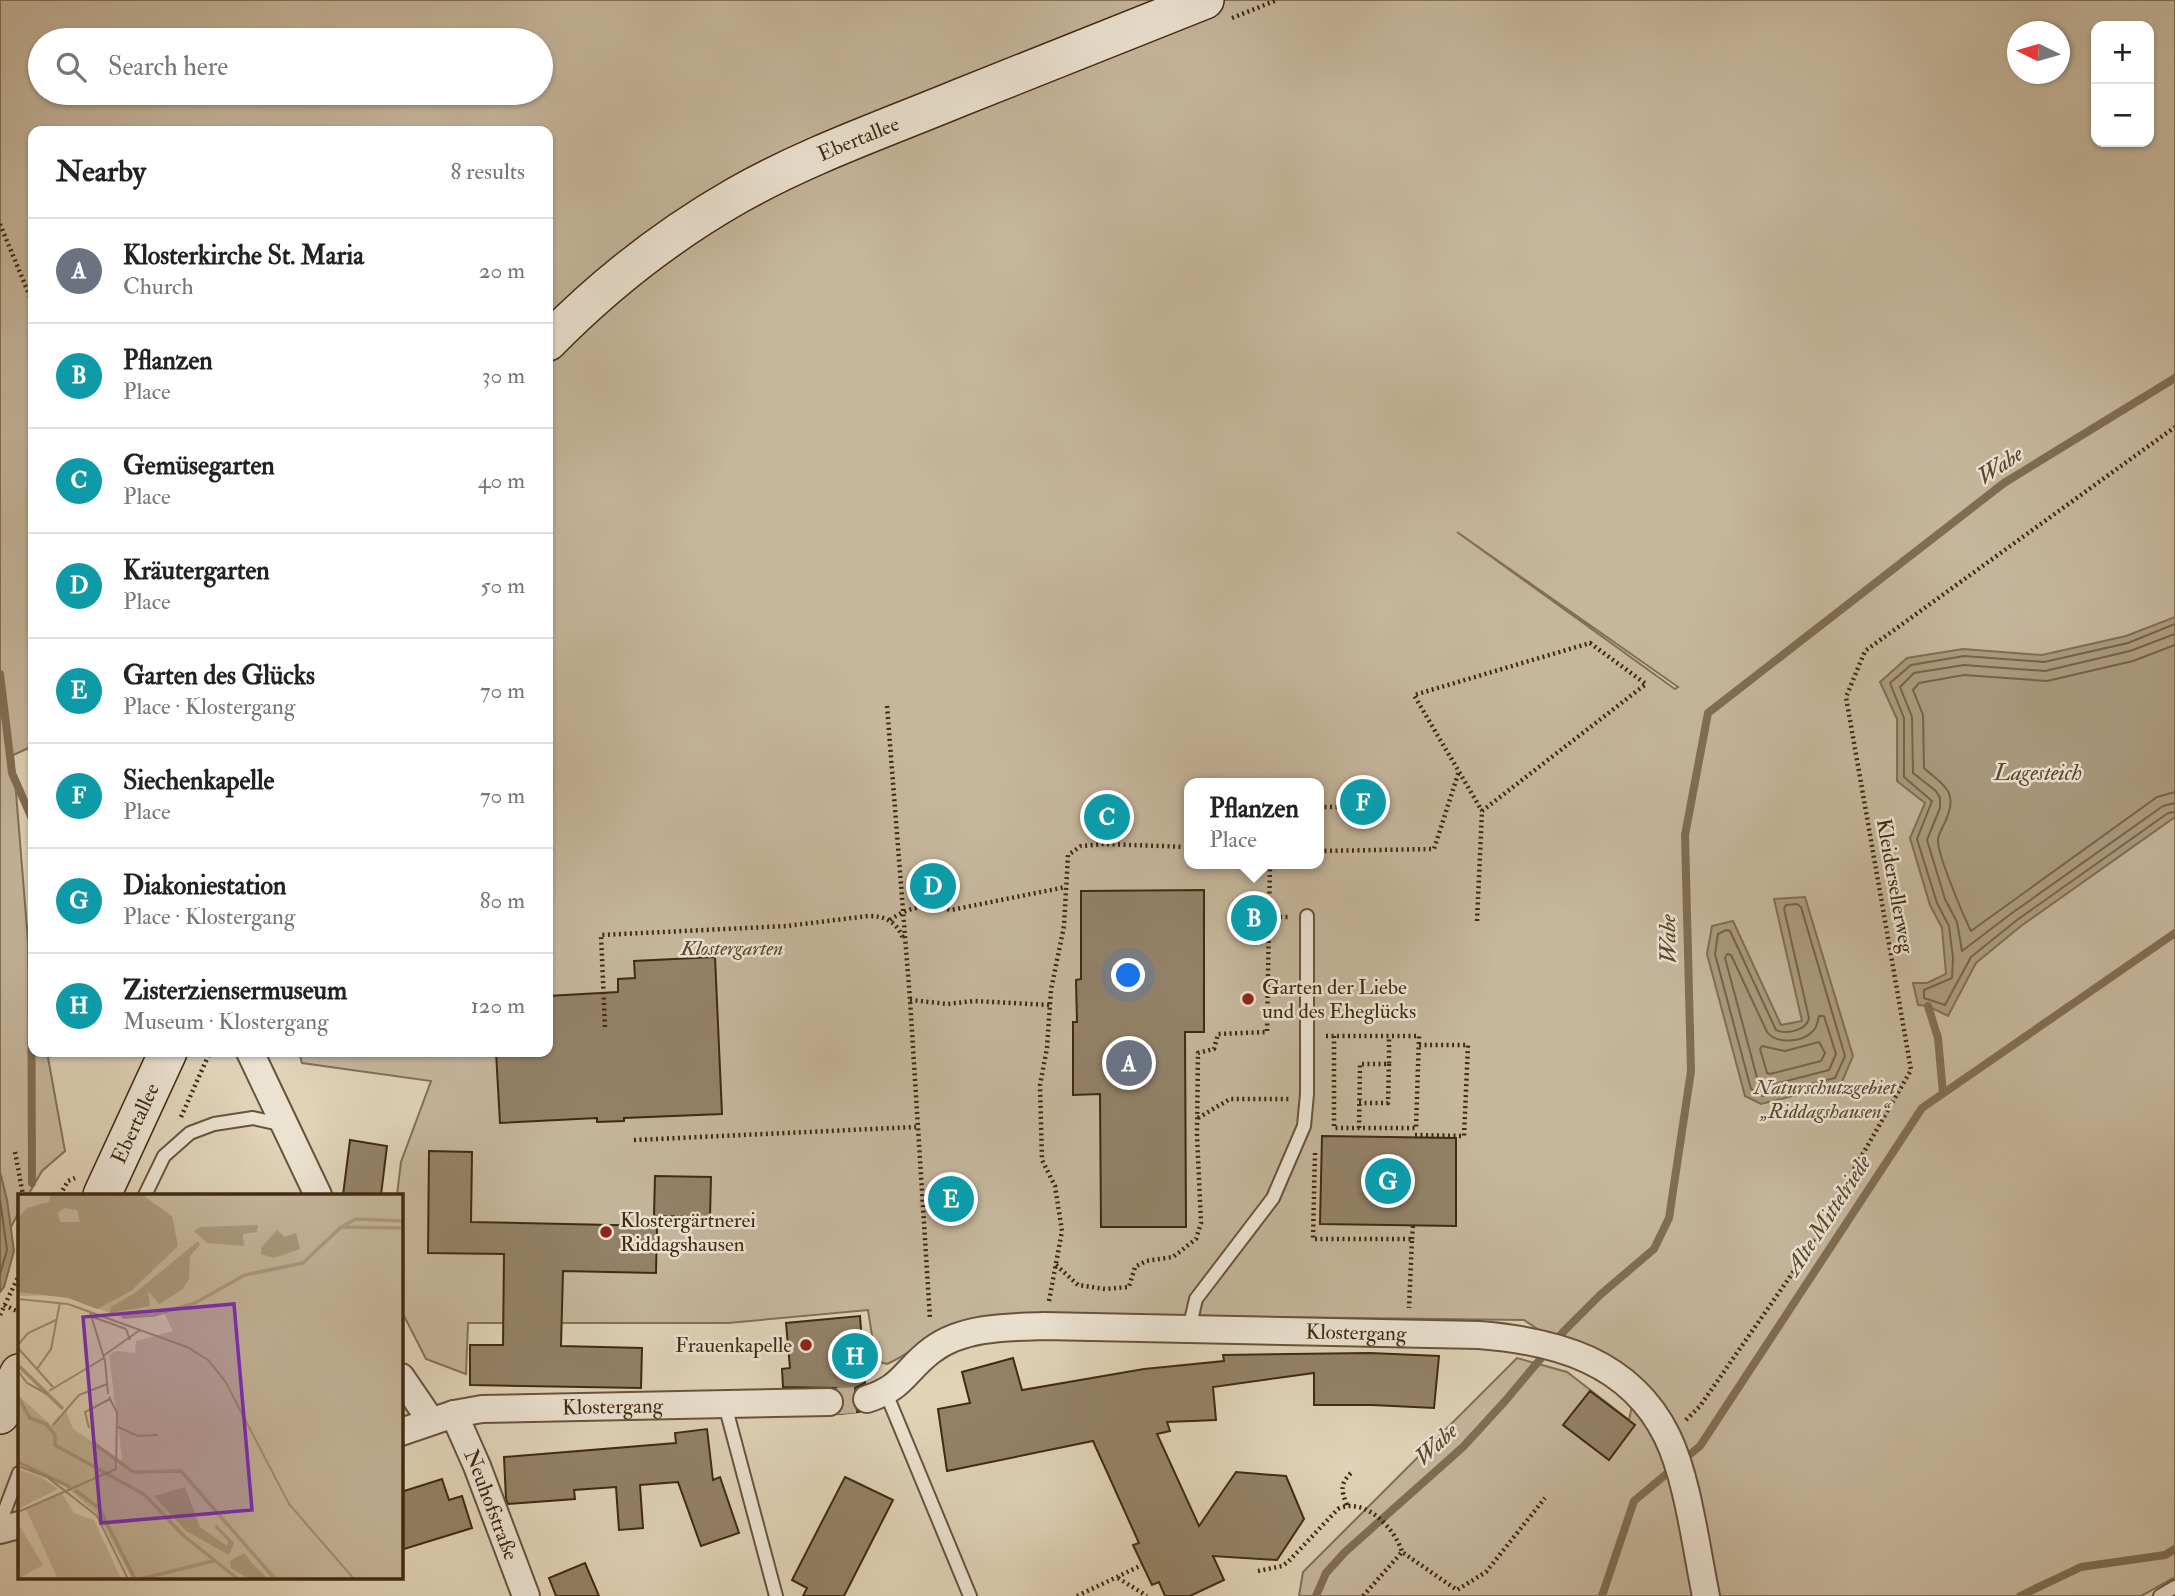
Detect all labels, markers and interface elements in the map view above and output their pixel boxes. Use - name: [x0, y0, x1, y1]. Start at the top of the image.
- north arrow: [2007, 21, 2070, 84]
- map controls: [2091, 21, 2154, 147]
- button: +: [2091, 21, 2154, 84]
- search box: [28, 28, 553, 105]
- icon: search: [52, 48, 90, 86]
- text: Search here: [108, 51, 228, 83]
- button: −: [2091, 84, 2154, 147]
- street label: Ebertallee: [813, 110, 903, 167]
- text: Nearby: [56, 153, 146, 190]
- text: 8 results: [450, 157, 525, 186]
- text: Klosterkirche St. Maria: [123, 240, 364, 272]
- text: A: [72, 256, 86, 285]
- text: 20 m: [479, 256, 525, 285]
- text: Church: [123, 272, 193, 301]
- text: Pflanzen: [123, 345, 213, 377]
- text: B: [71, 361, 87, 390]
- text: 30 m: [482, 361, 525, 390]
- text: Place: [123, 377, 171, 406]
- water label: Wabe: [1971, 439, 2029, 491]
- text: Gemüsegarten: [123, 450, 275, 482]
- text: C: [71, 466, 87, 495]
- text: 40 m: [478, 466, 525, 495]
- text: Place: [123, 482, 171, 511]
- text: Kräutergarten: [123, 555, 270, 587]
- text: D: [70, 571, 88, 600]
- text: 50 m: [481, 571, 525, 600]
- text: Place: [123, 587, 171, 616]
- text: Garten des Glücks: [123, 660, 315, 692]
- text: E: [71, 676, 87, 705]
- text: 70 m: [480, 676, 525, 705]
- text: Place · Klostergang: [123, 692, 295, 721]
- water label: Lagesteich: [1993, 758, 2082, 787]
- text: Siechenkapelle: [123, 765, 274, 797]
- pin: F: [1340, 776, 1386, 828]
- popup: [1184, 778, 1324, 869]
- text: F: [72, 781, 86, 810]
- text: 70 m: [480, 781, 525, 810]
- pin: C: [1084, 791, 1130, 843]
- text: Pflanzen: [1209, 793, 1299, 825]
- text: Place: [123, 797, 171, 826]
- street label: Kleidersellerweg: [1870, 817, 1920, 956]
- text: Place: [1209, 825, 1257, 854]
- pin: D: [910, 860, 956, 912]
- text: Diakoniestation: [123, 870, 287, 902]
- text: G: [69, 886, 89, 915]
- text: 80 m: [480, 886, 525, 915]
- pin: B: [1231, 892, 1277, 944]
- text: Place · Klostergang: [123, 902, 295, 931]
- water label: Wabe: [1653, 914, 1683, 964]
- park label: Klostergarten: [680, 935, 783, 962]
- your location: [1111, 958, 1145, 992]
- place label: Garten der Liebe und des Eheglücks: [1262, 974, 1416, 1025]
- text: Zisterziensermuseum: [123, 975, 347, 1007]
- text: H: [70, 991, 88, 1020]
- text: 120 m: [471, 991, 525, 1020]
- marker: Garten der Liebe und des Eheglücks: [1240, 991, 1256, 1007]
- text: Museum · Klostergang: [123, 1007, 329, 1036]
- pin: A: [1106, 1037, 1152, 1089]
- park label: Naturschutzgebiet „Riddagshausen“: [1753, 1074, 1897, 1125]
- street label: Ebertallee: [105, 1078, 165, 1168]
- water label: Alte Mittelriede: [1777, 1149, 1878, 1283]
- pin: G: [1365, 1155, 1411, 1207]
- pin: E: [928, 1173, 974, 1225]
- inset map: [18, 1194, 402, 1578]
- place label: Klostergärtnerei Riddagshausen: [620, 1207, 756, 1258]
- marker: Klostergärtnerei Riddagshausen: [598, 1224, 614, 1240]
- street label: Klostergang: [1305, 1318, 1407, 1347]
- pin: H: [832, 1330, 878, 1382]
- place label: Frauenkapelle: [675, 1332, 792, 1359]
- marker: Frauenkapelle: [798, 1337, 814, 1353]
- street label: Klostergang: [562, 1392, 664, 1421]
- water label: Wabe: [1408, 1416, 1464, 1471]
- street label: Neuhofstraße: [458, 1445, 525, 1564]

